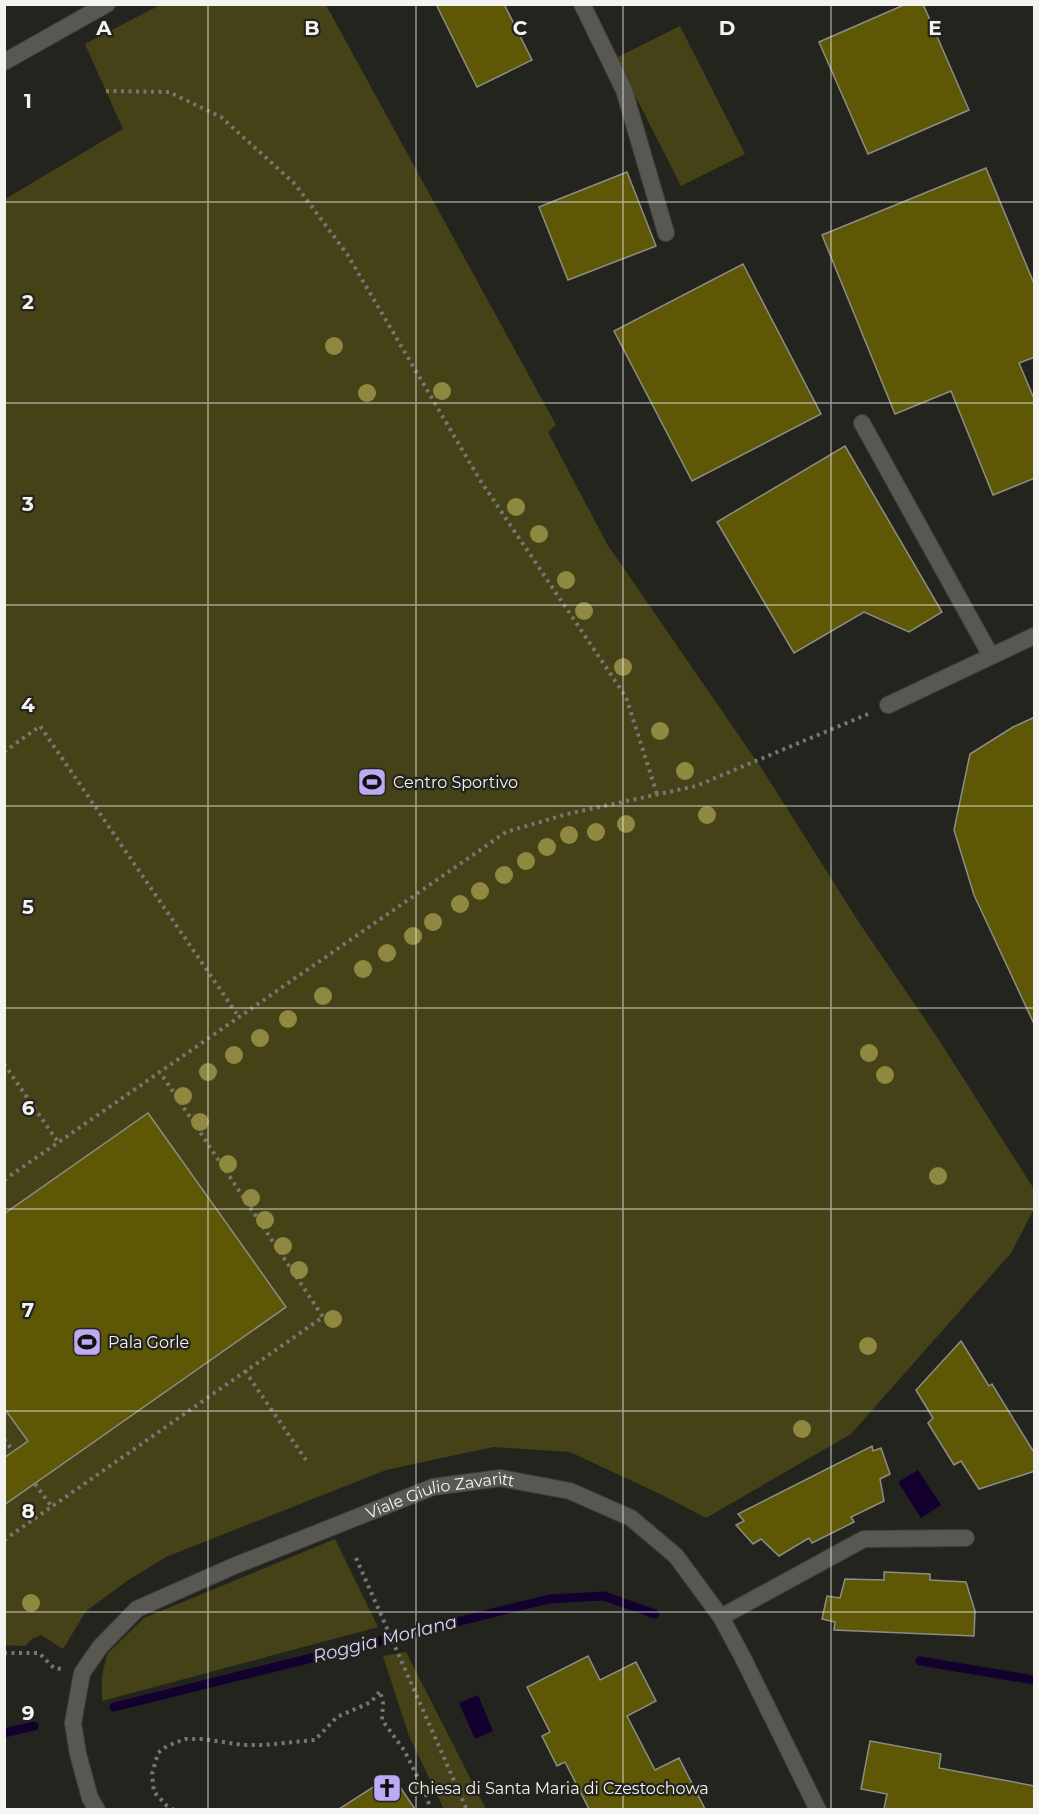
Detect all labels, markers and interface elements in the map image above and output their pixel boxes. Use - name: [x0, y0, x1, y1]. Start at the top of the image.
- text: A: [95, 16, 112, 40]
- text: B: [304, 16, 320, 40]
- text: C: [513, 16, 528, 40]
- text: D: [719, 16, 735, 40]
- text: E: [928, 16, 942, 40]
- text: 1: [24, 89, 32, 113]
- text: 2: [22, 290, 34, 314]
- text: 3: [21, 492, 34, 516]
- text: 4: [21, 693, 35, 717]
- sports icon: Centro Sportivo: [356, 766, 388, 798]
- place label: Centro Sportivo: [393, 773, 518, 792]
- text: 5: [22, 895, 34, 919]
- text: 6: [22, 1096, 35, 1120]
- text: 7: [22, 1298, 34, 1322]
- sports icon: Pala Gorle: [71, 1326, 103, 1358]
- place label: Pala Gorle: [108, 1333, 189, 1352]
- street label: Viale Giulio Zavaritt: [363, 1468, 517, 1522]
- text: 8: [21, 1499, 35, 1523]
- water label: Roggia Morlana: [311, 1610, 459, 1668]
- text: 9: [22, 1701, 34, 1725]
- church icon: Chiesa di Santa Maria di Czestochowa: [371, 1772, 403, 1804]
- place label: Chiesa di Santa Maria di Czestochowa: [408, 1779, 709, 1798]

